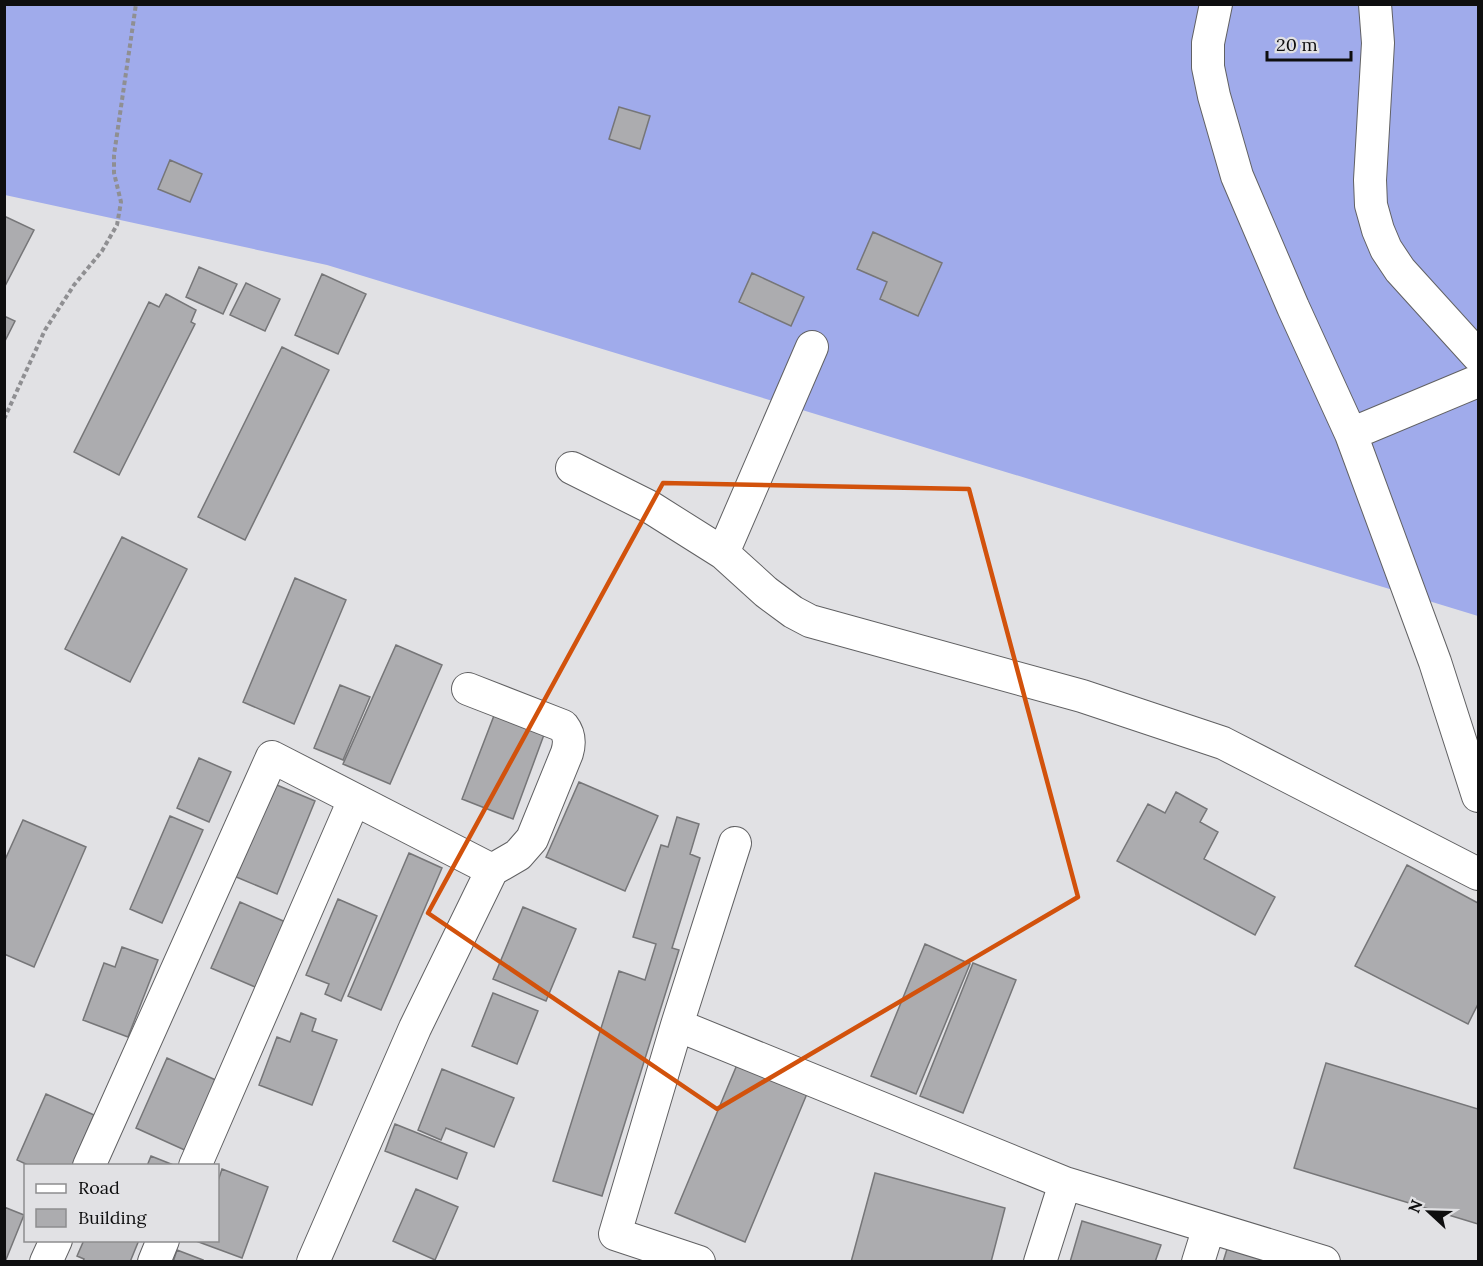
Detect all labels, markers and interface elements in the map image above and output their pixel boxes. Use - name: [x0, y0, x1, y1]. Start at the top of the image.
- scale bar: [1267, 24, 1351, 62]
- text: 20 m: [1276, 33, 1318, 56]
- legend: [24, 1164, 219, 1242]
- text: Road: [78, 1176, 120, 1199]
- north arrow: [1399, 1182, 1459, 1242]
- text: N: [1404, 1197, 1427, 1216]
- text: Building: [78, 1206, 148, 1229]

